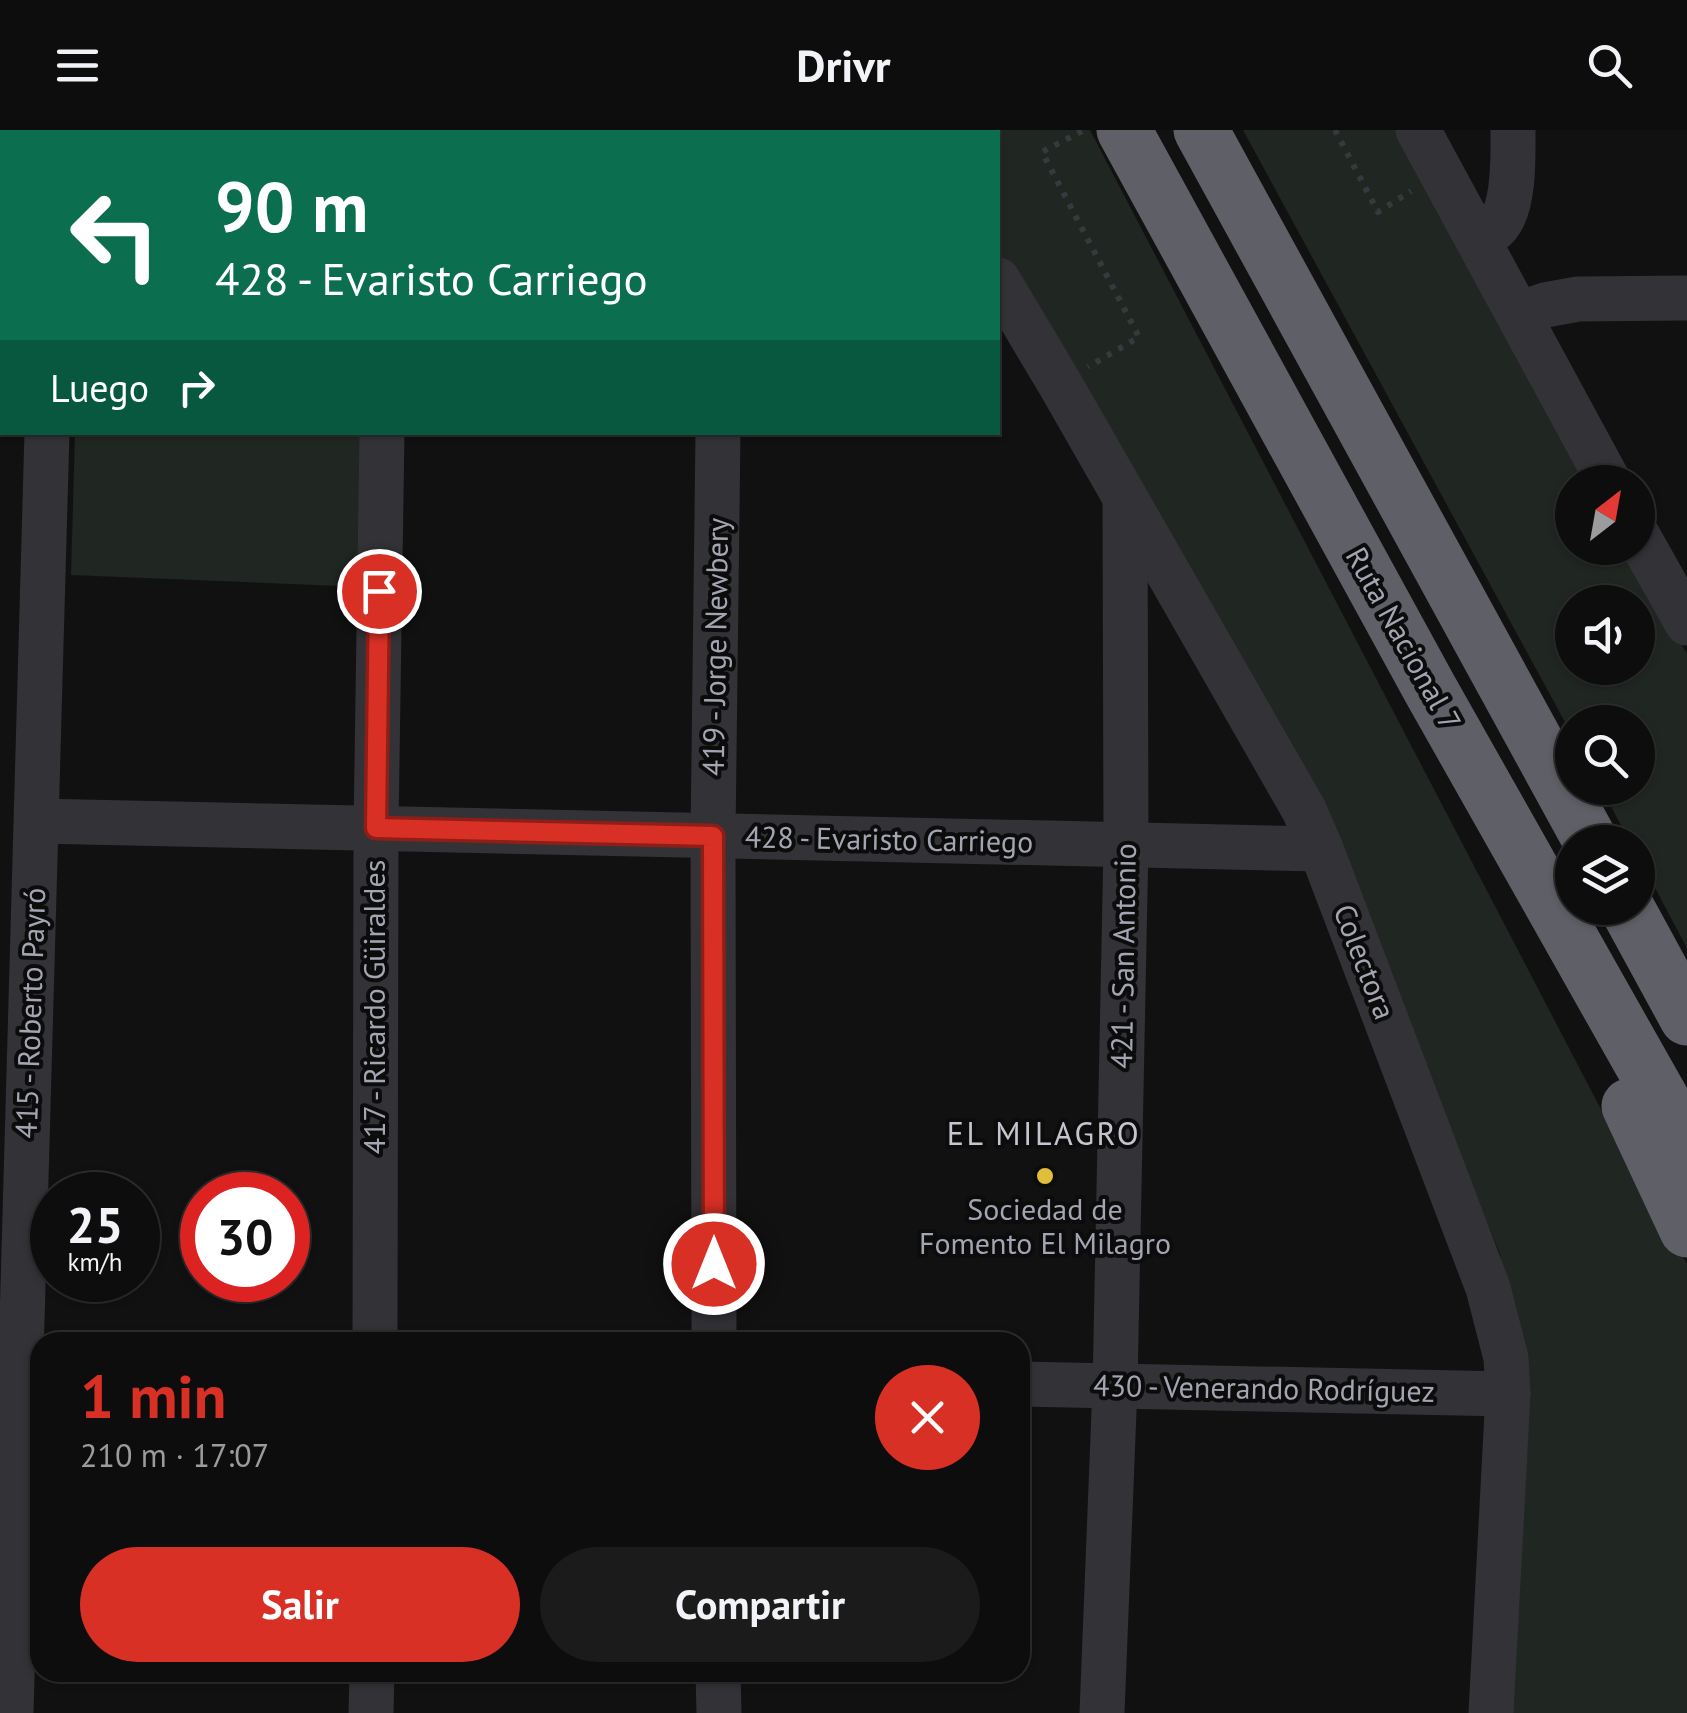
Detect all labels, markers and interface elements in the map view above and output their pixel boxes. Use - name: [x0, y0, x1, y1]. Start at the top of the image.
- text: Drivr: [796, 36, 891, 94]
- icon: menu: [50, 38, 105, 93]
- icon: search: [1582, 38, 1637, 93]
- text: 90 m: [215, 161, 368, 251]
- icon: left: [50, 170, 180, 300]
- text: 428 - Evaristo Carriego: [215, 249, 648, 307]
- icon: right: [169, 360, 224, 415]
- text: Luego: [50, 363, 149, 412]
- north arrow: [1555, 465, 1655, 565]
- map controls: [1555, 465, 1655, 925]
- street label: 419 - Jorge Newbery: [693, 518, 736, 776]
- street label: Ruta Nacional 7: [1338, 540, 1471, 737]
- pin: [337, 549, 422, 634]
- icon: arrive: [352, 564, 407, 619]
- button: sound: [1555, 585, 1655, 685]
- button: search: [1555, 705, 1655, 805]
- street label: 428 - Evaristo Carriego: [745, 816, 1034, 861]
- button: layers: [1555, 825, 1655, 925]
- street label: 421 - San Antonio: [1101, 843, 1144, 1069]
- street label: 417 - Ricardo Güiraldes: [354, 860, 393, 1154]
- street label: 415 - Roberto Payró: [6, 887, 53, 1139]
- street label: Colectora: [1326, 898, 1405, 1025]
- district label: EL MILAGRO: [947, 1112, 1141, 1154]
- marker: Sociedad de Fomento El Milagro: [1034, 1165, 1056, 1187]
- speed limit sign: 30: [180, 1172, 310, 1302]
- place label: Sociedad de Fomento El Milagro: [919, 1189, 1171, 1262]
- text: 25: [67, 1192, 123, 1257]
- position arrow: [662, 1212, 766, 1316]
- text: km/h: [68, 1246, 122, 1278]
- text: 1 min: [80, 1357, 226, 1435]
- button: close: [875, 1365, 980, 1470]
- street label: 430 - Venerando Rodríguez: [1093, 1365, 1435, 1410]
- text: 210 m · 17:07: [80, 1434, 269, 1476]
- button: Salir: [80, 1547, 520, 1662]
- button: Compartir: [540, 1547, 980, 1662]

